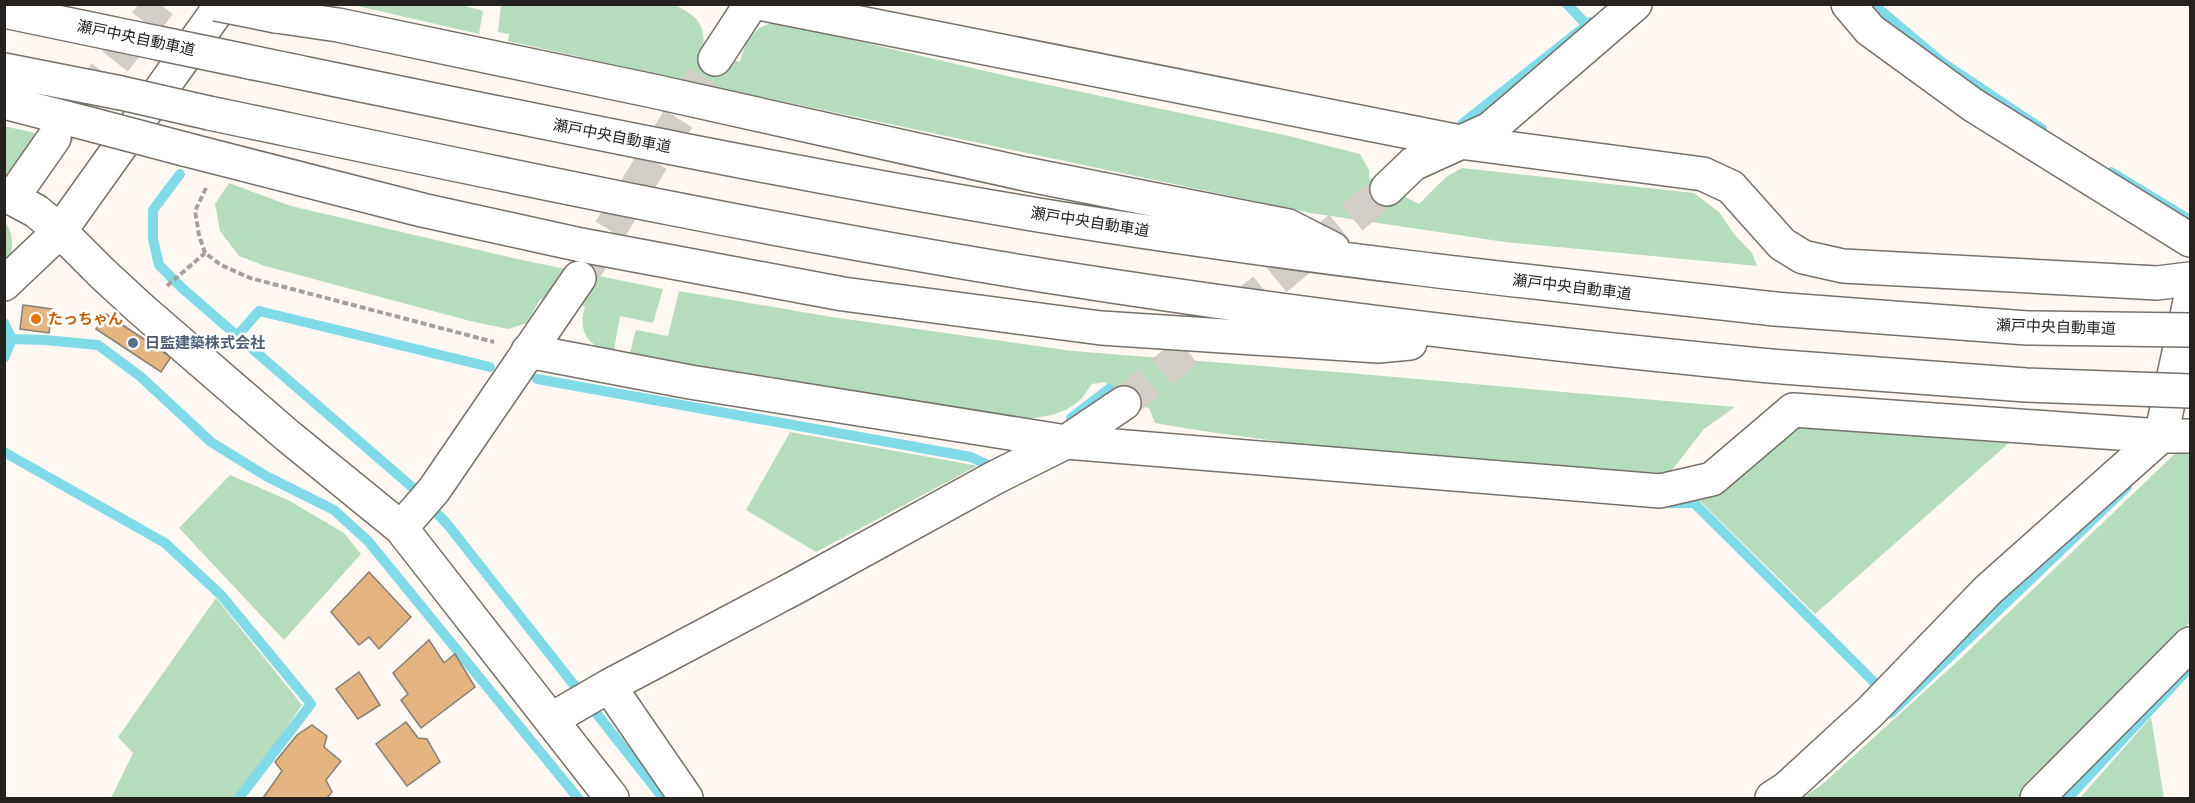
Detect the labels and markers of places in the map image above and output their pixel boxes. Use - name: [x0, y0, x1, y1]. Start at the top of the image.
- place label: たっちゃん: [48, 309, 123, 327]
- marker: たっちゃん: [29, 312, 43, 326]
- place label: 日監建築株式会社: [145, 333, 265, 351]
- marker: 日監建築株式会社: [126, 336, 140, 350]

